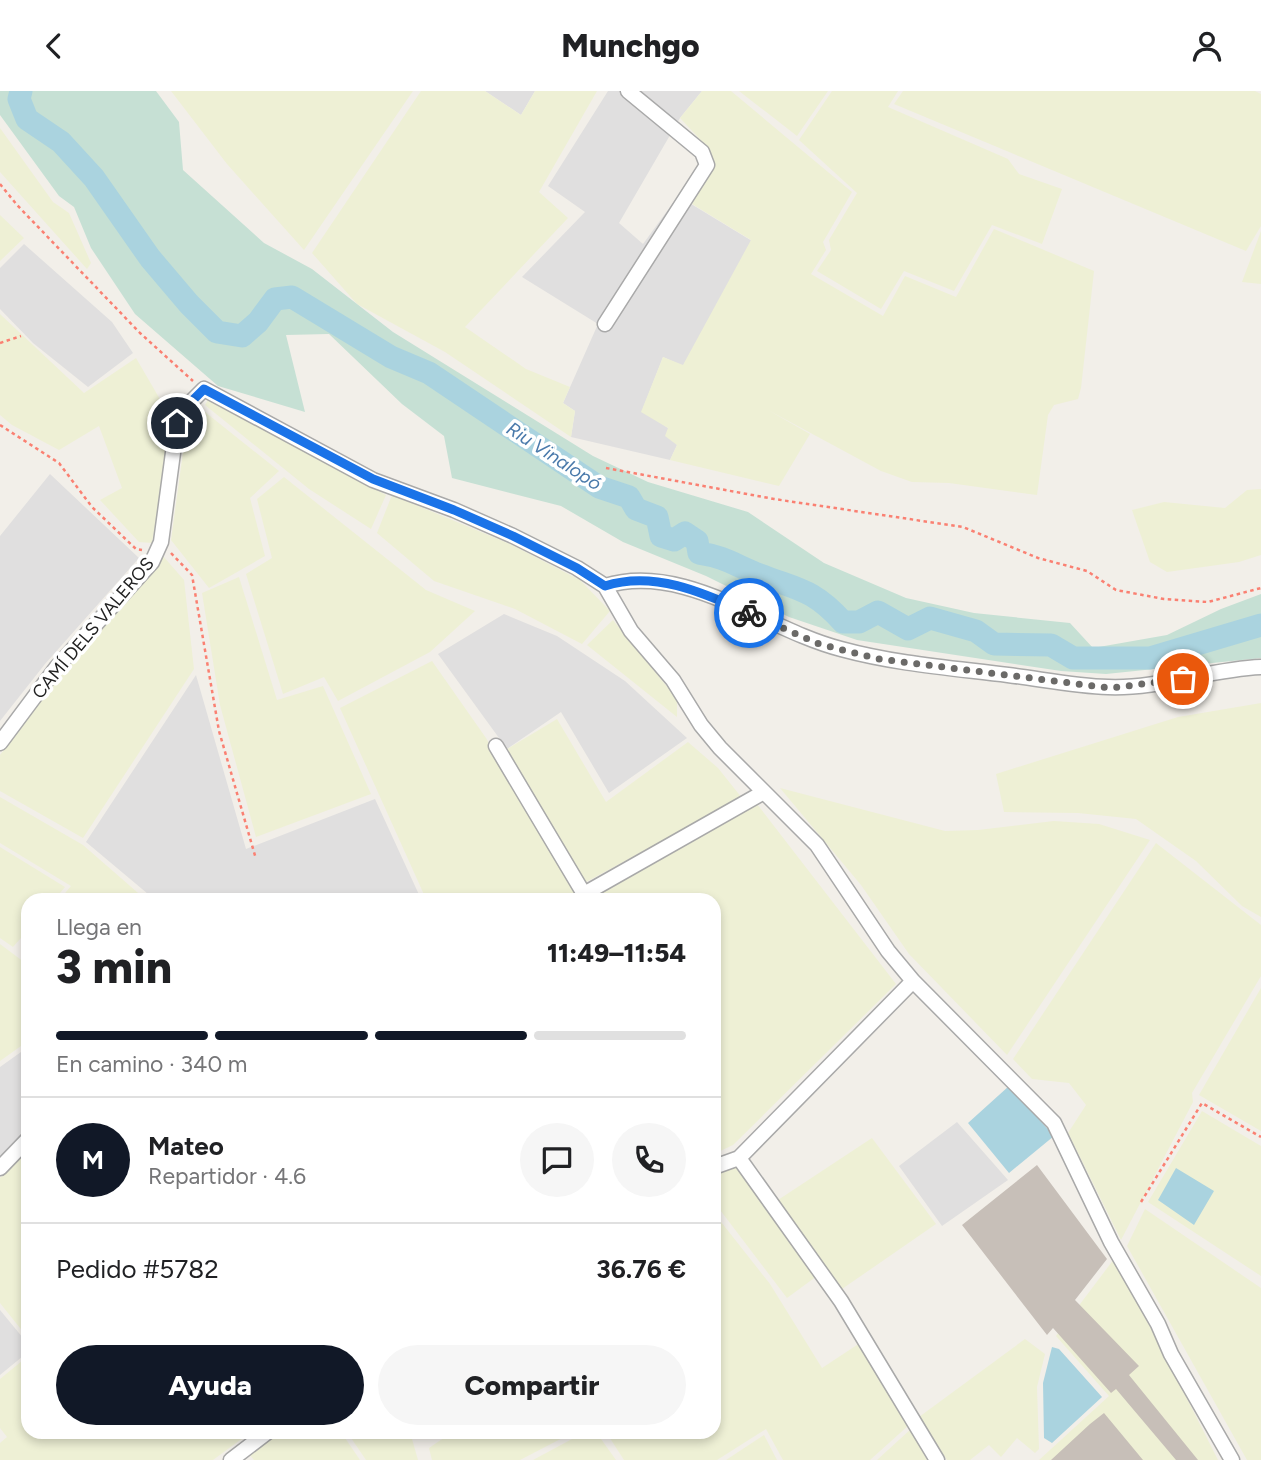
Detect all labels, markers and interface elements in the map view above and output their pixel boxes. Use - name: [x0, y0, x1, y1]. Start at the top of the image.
- icon: back: [35, 27, 73, 65]
- text: Munchgo: [561, 27, 700, 65]
- icon: person: [1188, 27, 1226, 65]
- pin: [147, 393, 207, 453]
- icon: home: [158, 404, 196, 442]
- water label: Riu Vinalopó: [502, 417, 606, 495]
- street label: CAMÍ DELS VALEROS: [27, 553, 159, 703]
- courier: [714, 578, 784, 648]
- icon: bike: [730, 594, 768, 632]
- pin: [1153, 649, 1213, 709]
- icon: bag: [1164, 660, 1202, 698]
- text: Llega en: [56, 913, 142, 941]
- text: 11:49–11:54: [547, 937, 686, 969]
- text: 3 min: [56, 939, 172, 995]
- text: En camino · 340 m: [56, 1050, 247, 1078]
- button: chat: [520, 1123, 594, 1197]
- button: phone: [612, 1123, 686, 1197]
- text: Mateo: [148, 1130, 224, 1162]
- text: M: [82, 1144, 104, 1176]
- text: Repartidor · 4.6: [148, 1162, 306, 1190]
- text: Pedido #5782: [56, 1253, 219, 1285]
- text: 36.76 €: [596, 1253, 686, 1285]
- button: Ayuda: [56, 1345, 364, 1425]
- button: Compartir: [378, 1345, 686, 1425]

